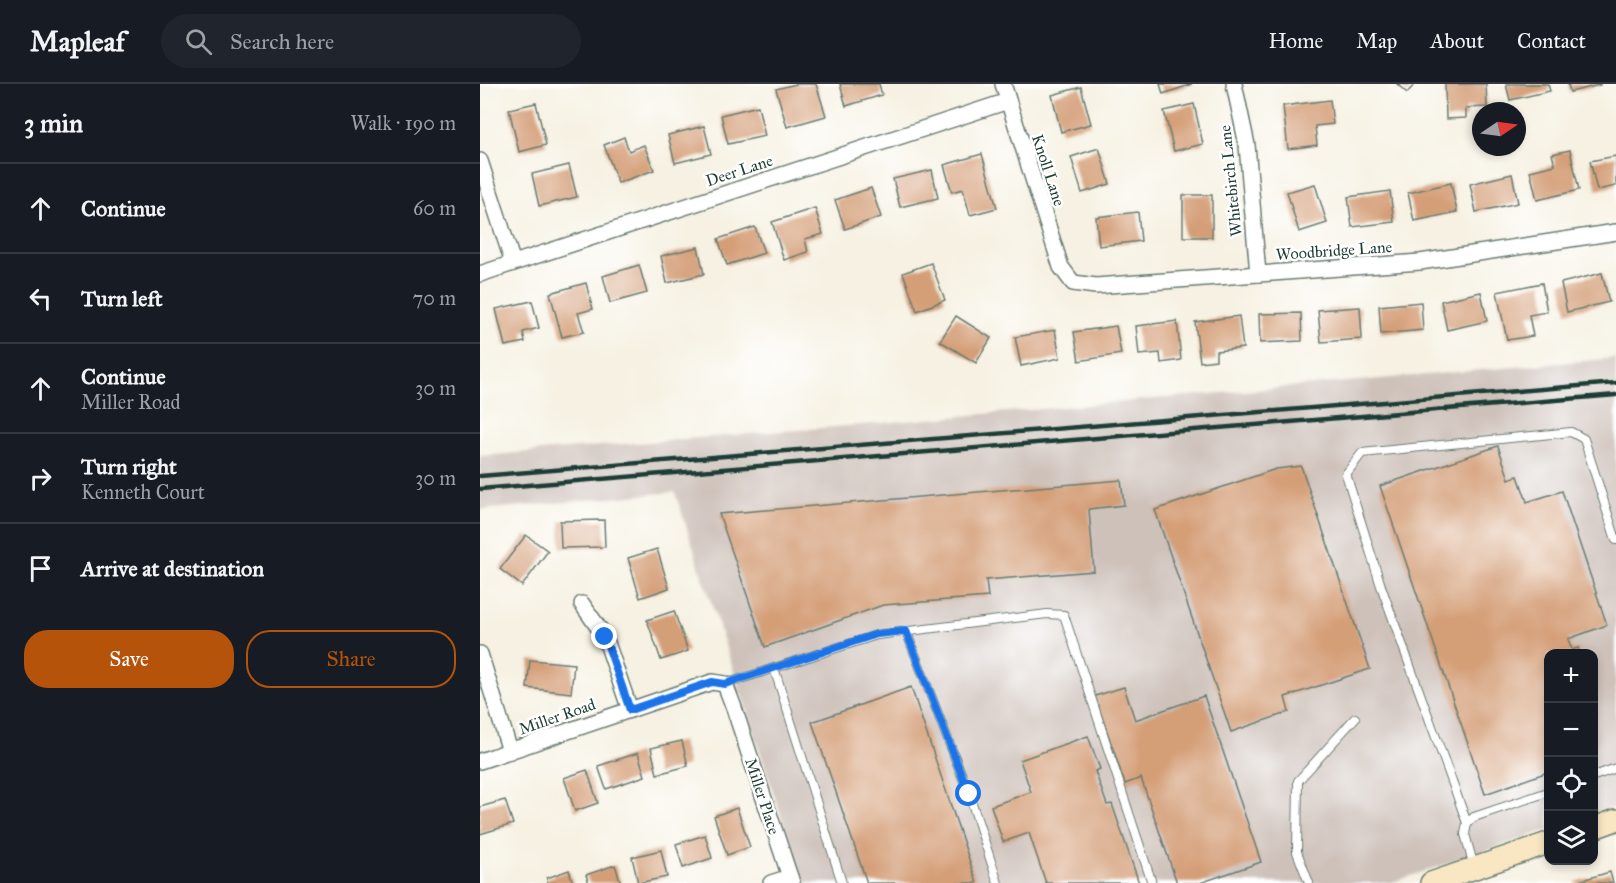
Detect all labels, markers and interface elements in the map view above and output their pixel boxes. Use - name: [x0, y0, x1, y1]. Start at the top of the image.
- search box: [161, 14, 581, 68]
- text: Mapleaf: [30, 24, 125, 59]
- icon: search: [182, 25, 215, 58]
- text: Search here: [230, 28, 334, 55]
- text: Home: [1268, 28, 1323, 54]
- text: Map: [1356, 28, 1397, 54]
- text: About: [1430, 28, 1484, 54]
- text: Contact: [1517, 28, 1586, 54]
- north arrow: [1472, 102, 1526, 156]
- text: 3 min: [24, 107, 83, 139]
- text: Walk · 190 m: [351, 111, 456, 135]
- street label: Whitebirch Lane: [1215, 124, 1246, 238]
- street label: Knoll Lane: [1028, 132, 1069, 209]
- street label: Deer Lane: [703, 151, 775, 190]
- icon: ahead: [24, 192, 57, 225]
- text: Continue: [81, 195, 166, 222]
- text: 60 m: [413, 196, 456, 220]
- street label: Woodbridge Lane: [1275, 237, 1393, 265]
- icon: left: [24, 282, 57, 315]
- text: Turn left: [81, 285, 163, 312]
- text: 70 m: [413, 286, 456, 310]
- text: Continue: [81, 363, 166, 390]
- icon: ahead: [24, 372, 57, 405]
- text: 30 m: [415, 376, 456, 400]
- text: Miller Road: [81, 390, 181, 414]
- text: Turn right: [81, 453, 177, 480]
- icon: right: [24, 462, 57, 495]
- text: 30 m: [415, 466, 456, 490]
- text: Kenneth Court: [81, 480, 205, 504]
- icon: arrive: [24, 552, 57, 585]
- text: Arrive at destination: [81, 555, 264, 582]
- route end: [591, 623, 617, 649]
- button: Save: [24, 630, 234, 688]
- button: Share: [246, 630, 456, 688]
- map controls: [1544, 649, 1598, 865]
- button: +: [1544, 649, 1598, 703]
- street label: Miller Road: [516, 695, 598, 738]
- button: −: [1544, 703, 1598, 757]
- street label: Miller Place: [741, 756, 784, 837]
- button: locate: [1544, 757, 1598, 811]
- route start: [955, 780, 981, 806]
- button: layers: [1544, 811, 1598, 865]

